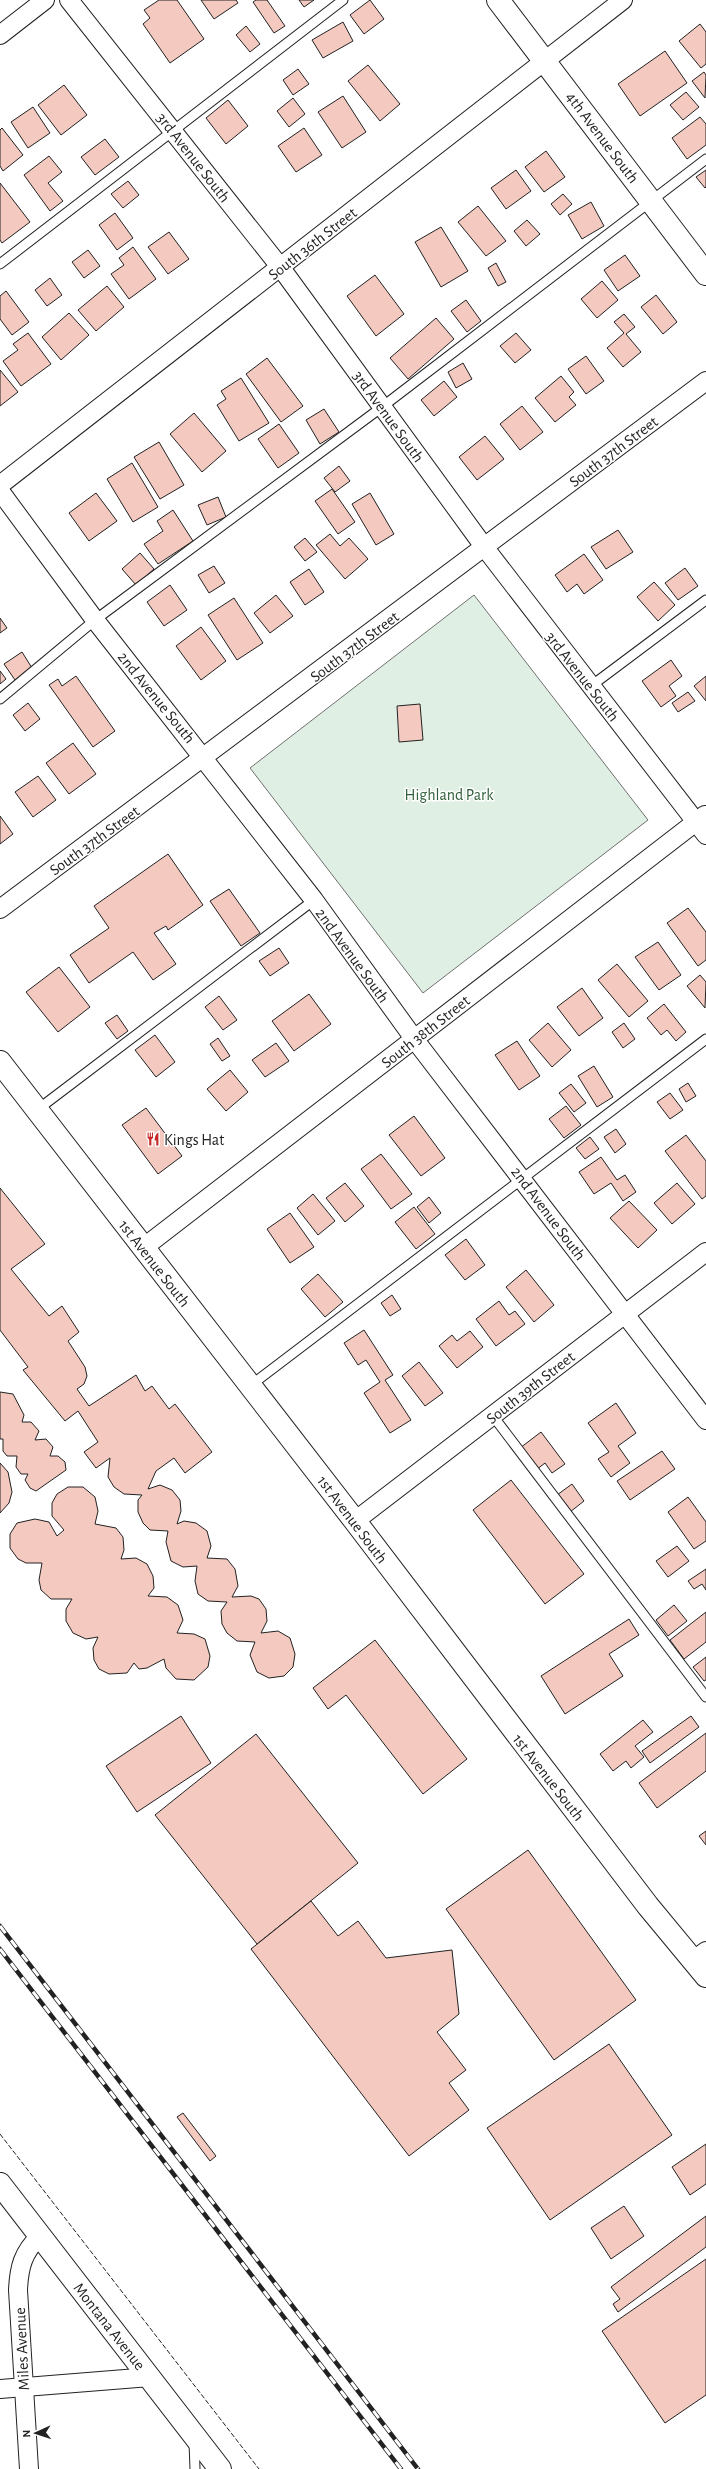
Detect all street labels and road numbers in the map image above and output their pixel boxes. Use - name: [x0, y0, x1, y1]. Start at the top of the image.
- street label: 4th Avenue South: [563, 89, 642, 186]
- street label: 3rd Avenue South: [153, 110, 233, 205]
- street label: South 36th Street: [265, 204, 360, 283]
- street label: 3rd Avenue South: [350, 368, 427, 465]
- street label: South 37th Street: [566, 413, 661, 490]
- street label: South 37th Street: [307, 608, 402, 685]
- street label: 3rd Avenue South: [542, 629, 622, 724]
- street label: 2nd Avenue South: [115, 649, 198, 746]
- street label: South 37th Street: [47, 803, 142, 879]
- street label: 2nd Avenue South: [313, 905, 392, 1006]
- street label: South 38th Street: [378, 992, 473, 1071]
- street label: 2nd Avenue South: [508, 1164, 588, 1263]
- street label: 1st Avenue South: [116, 1217, 193, 1310]
- street label: South 39th Street: [483, 1348, 578, 1427]
- street label: 1st Avenue South: [314, 1473, 390, 1566]
- street label: 1st Avenue South: [510, 1731, 587, 1824]
- street label: Montana Avenue: [70, 2280, 148, 2373]
- street label: Miles Avenue: [12, 2307, 32, 2391]

